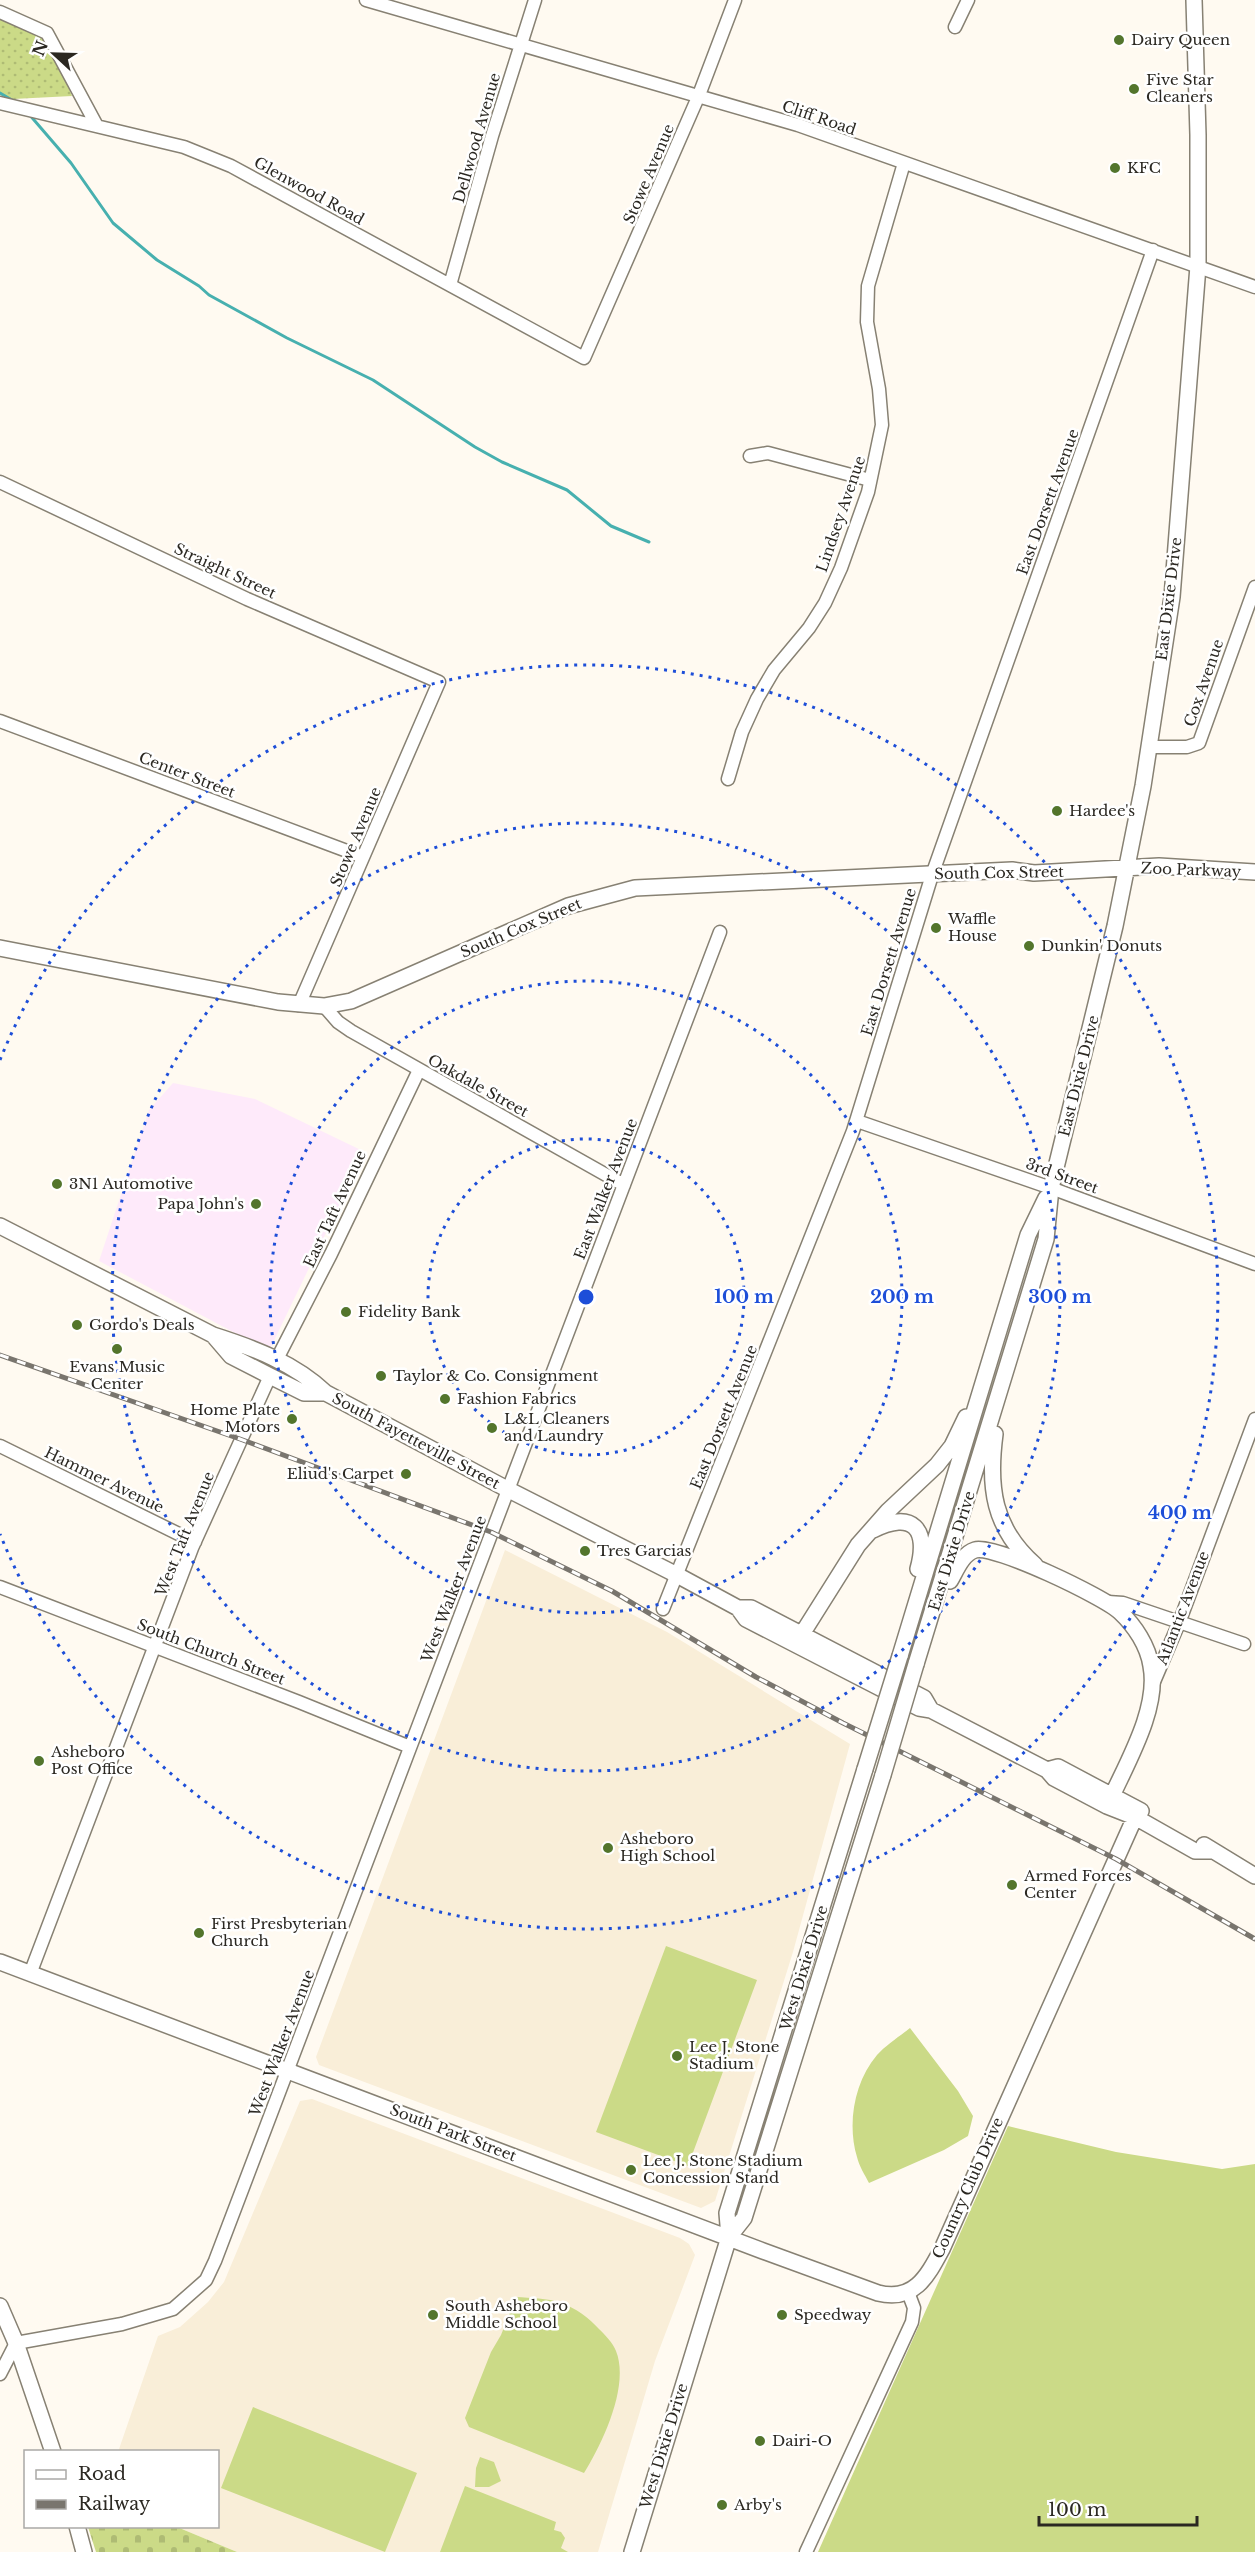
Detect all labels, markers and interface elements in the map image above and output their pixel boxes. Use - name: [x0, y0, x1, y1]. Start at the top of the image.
- north arrow: [24, 24, 84, 84]
- place label: Dairy Queen: [1131, 30, 1230, 49]
- marker: Dairy Queen: [1112, 33, 1126, 47]
- text: N: [28, 38, 52, 59]
- place label: Five Star Cleaners: [1146, 70, 1214, 106]
- street label: Dellwood Avenue: [449, 71, 504, 205]
- marker: Five Star Cleaners: [1127, 82, 1141, 96]
- street label: Cliff Road: [780, 96, 859, 139]
- street label: Stowe Avenue: [619, 121, 678, 227]
- street label: Glenwood Road: [251, 152, 368, 229]
- place label: KFC: [1127, 158, 1161, 177]
- marker: KFC: [1108, 161, 1122, 175]
- street label: East Dorsett Avenue: [1012, 426, 1083, 577]
- street label: Lindsey Avenue: [812, 453, 869, 574]
- street label: East Dixie Drive: [1151, 536, 1186, 662]
- street label: Straight Street: [171, 539, 279, 603]
- street label: Cox Avenue: [1180, 637, 1227, 729]
- street label: Center Street: [136, 747, 238, 802]
- street label: Stowe Avenue: [326, 784, 385, 890]
- place label: Hardee's: [1069, 801, 1135, 820]
- marker: Hardee's: [1050, 804, 1064, 818]
- street label: Zoo Parkway: [1140, 858, 1242, 881]
- street label: South Cox Street: [934, 862, 1064, 883]
- street label: East Dorsett Avenue: [857, 886, 920, 1038]
- street label: South Cox Street: [457, 893, 584, 962]
- place label: Waffle House: [947, 909, 997, 945]
- marker: Waffle House: [929, 921, 943, 935]
- place label: Dunkin' Donuts: [1041, 936, 1162, 955]
- marker: Dunkin' Donuts: [1022, 939, 1036, 953]
- street label: East Dixie Drive: [1054, 1013, 1103, 1139]
- street label: Oakdale Street: [424, 1050, 532, 1121]
- street label: East Walker Avenue: [570, 1116, 641, 1262]
- street label: East Taft Avenue: [299, 1147, 370, 1270]
- street label: 3rd Street: [1023, 1154, 1101, 1198]
- place label: 3N1 Automotive: [69, 1174, 193, 1193]
- marker: 3N1 Automotive: [50, 1177, 64, 1191]
- place label: Papa John's: [157, 1194, 244, 1213]
- marker: Papa John's: [249, 1197, 263, 1211]
- text: 100 m: [714, 1286, 774, 1308]
- text: 200 m: [870, 1286, 934, 1308]
- text: 300 m: [1028, 1286, 1092, 1308]
- centre of rings: [576, 1287, 596, 1307]
- place label: Fidelity Bank: [358, 1302, 461, 1321]
- marker: Fidelity Bank: [339, 1305, 353, 1319]
- place label: Gordo's Deals: [89, 1315, 195, 1334]
- marker: Gordo's Deals: [70, 1318, 84, 1332]
- marker: Evans Music Center: [110, 1342, 124, 1356]
- street label: East Dorsett Avenue: [686, 1342, 761, 1492]
- place label: Evans Music Center: [69, 1357, 165, 1393]
- place label: Taylor & Co. Consignment: [393, 1366, 599, 1385]
- marker: Taylor & Co. Consignment: [374, 1369, 388, 1383]
- street label: South Fayetteville Street: [329, 1388, 504, 1493]
- place label: Fashion Fabrics: [457, 1389, 576, 1408]
- marker: Fashion Fabrics: [438, 1392, 452, 1406]
- place label: Home Plate Motors: [190, 1400, 280, 1436]
- place label: L&L Cleaners and Laundry: [504, 1409, 610, 1445]
- marker: Home Plate Motors: [285, 1412, 299, 1426]
- marker: L&L Cleaners and Laundry: [485, 1421, 499, 1435]
- street label: Hammer Avenue: [41, 1442, 167, 1517]
- place label: Eliud's Carpet: [287, 1464, 394, 1483]
- marker: Eliud's Carpet: [399, 1467, 413, 1481]
- street label: West Taft Avenue: [150, 1469, 218, 1600]
- street label: East Dixie Drive: [924, 1489, 979, 1613]
- text: 400 m: [1148, 1502, 1212, 1524]
- street label: West Walker Avenue: [416, 1513, 490, 1666]
- place label: Tres Garcias: [597, 1541, 691, 1560]
- marker: Tres Garcias: [578, 1544, 592, 1558]
- street label: Atlantic Avenue: [1152, 1548, 1213, 1668]
- street label: South Church Street: [134, 1615, 288, 1689]
- place label: Asheboro Post Office: [50, 1742, 133, 1778]
- marker: Asheboro Post Office: [32, 1754, 46, 1768]
- place label: Asheboro High School: [619, 1829, 715, 1865]
- marker: Asheboro High School: [601, 1841, 615, 1855]
- place label: Armed Forces Center: [1023, 1866, 1132, 1902]
- marker: Armed Forces Center: [1005, 1878, 1019, 1892]
- street label: West Dixie Drive: [775, 1903, 832, 2034]
- place label: First Presbyterian Church: [211, 1914, 347, 1950]
- marker: First Presbyterian Church: [192, 1926, 206, 1940]
- street label: West Walker Avenue: [244, 1967, 318, 2120]
- place label: Lee J. Stone Stadium: [689, 2037, 779, 2073]
- marker: Lee J. Stone Stadium: [670, 2049, 684, 2063]
- street label: South Park Street: [387, 2100, 519, 2166]
- street label: Country Club Drive: [928, 2114, 1007, 2261]
- place label: Lee J. Stone Stadium Concession Stand: [643, 2151, 803, 2187]
- marker: Lee J. Stone Stadium Concession Stand: [624, 2163, 638, 2177]
- place label: South Asheboro Middle School: [445, 2296, 568, 2332]
- place label: Speedway: [794, 2305, 872, 2324]
- marker: South Asheboro Middle School: [426, 2308, 440, 2322]
- marker: Speedway: [775, 2308, 789, 2322]
- street label: West Dixie Drive: [635, 2381, 692, 2512]
- place label: Dairi-O: [772, 2431, 832, 2450]
- marker: Dairi-O: [753, 2434, 767, 2448]
- legend: [24, 2450, 219, 2528]
- text: Road: [78, 2463, 126, 2485]
- scale bar: [1039, 2489, 1196, 2527]
- text: Railway: [78, 2493, 151, 2515]
- place label: Arby's: [733, 2495, 782, 2514]
- marker: Arby's: [715, 2498, 729, 2512]
- text: 100 m: [1048, 2499, 1106, 2521]

